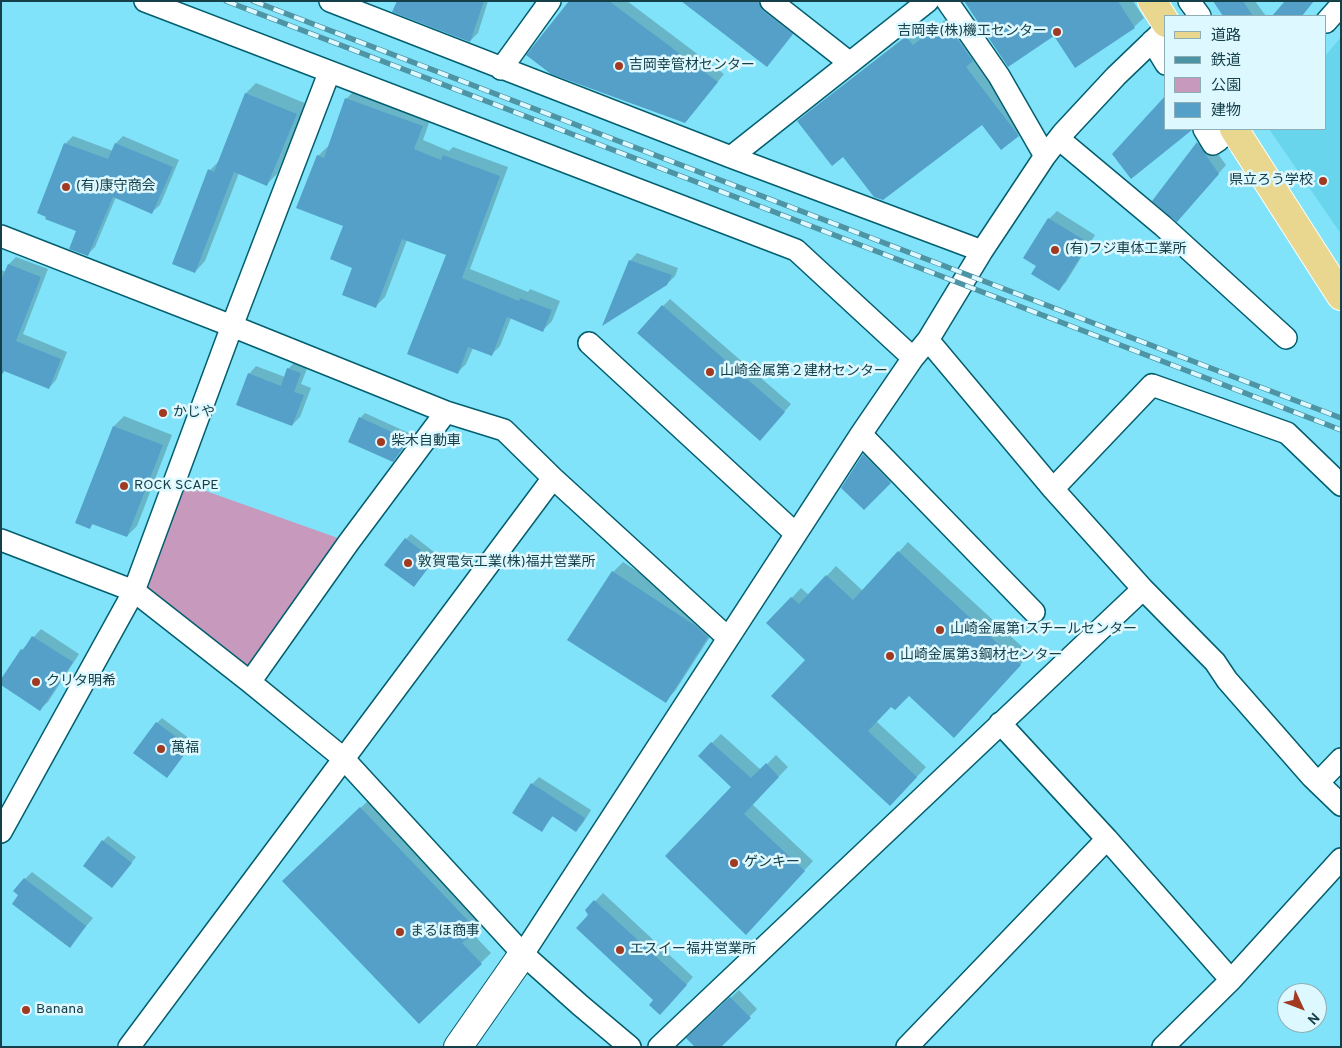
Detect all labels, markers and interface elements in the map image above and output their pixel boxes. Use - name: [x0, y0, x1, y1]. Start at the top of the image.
- legend: [1164, 15, 1327, 130]
- place label: 吉岡幸(株)機工センター: [897, 24, 1047, 40]
- marker: 吉岡幸(株)機工センター: [1051, 26, 1063, 38]
- text: 道路: [1211, 27, 1241, 46]
- text: 鉄道: [1211, 52, 1241, 71]
- place label: 吉岡幸管材センター: [629, 58, 755, 74]
- marker: 吉岡幸管材センター: [613, 60, 625, 72]
- text: 公園: [1211, 77, 1241, 96]
- text: 建物: [1211, 102, 1241, 121]
- place label: 県立ろう学校: [1229, 173, 1313, 189]
- marker: 県立ろう学校: [1317, 175, 1329, 187]
- place label: (有)康守商会: [76, 179, 156, 195]
- marker: (有)康守商会: [60, 181, 72, 193]
- place label: (有)フジ車体工業所: [1065, 242, 1187, 258]
- marker: (有)フジ車体工業所: [1049, 244, 1061, 256]
- place label: 山崎金属第２建材センター: [720, 364, 888, 380]
- marker: 山崎金属第２建材センター: [704, 366, 716, 378]
- place label: かじや: [173, 405, 215, 421]
- marker: かじや: [157, 407, 169, 419]
- place label: 柴木自動車: [391, 434, 461, 450]
- marker: 柴木自動車: [375, 436, 387, 448]
- place label: ROCK SCAPE: [134, 478, 219, 494]
- marker: ROCK SCAPE: [118, 480, 130, 492]
- place label: 敦賀電気工業(株)福井営業所: [418, 555, 596, 571]
- marker: 敦賀電気工業(株)福井営業所: [402, 557, 414, 569]
- place label: 山崎金属第1スチールセンター: [950, 622, 1137, 638]
- marker: 山崎金属第1スチールセンター: [934, 624, 946, 636]
- place label: 山崎金属第3鋼材センター: [900, 648, 1062, 664]
- marker: 山崎金属第3鋼材センター: [884, 650, 896, 662]
- place label: クリタ明希: [46, 674, 116, 690]
- marker: クリタ明希: [30, 676, 42, 688]
- place label: 萬福: [171, 741, 199, 757]
- marker: 萬福: [155, 743, 167, 755]
- place label: ゲンキー: [744, 855, 800, 871]
- marker: ゲンキー: [728, 857, 740, 869]
- place label: まるほ商事: [410, 924, 480, 940]
- marker: まるほ商事: [394, 926, 406, 938]
- place label: エスイー福井営業所: [630, 942, 756, 958]
- marker: エスイー福井営業所: [614, 944, 626, 956]
- north arrow: [1277, 983, 1327, 1033]
- place label: Banana: [36, 1002, 84, 1018]
- marker: Banana: [20, 1004, 32, 1016]
- text: N: [1303, 1008, 1322, 1027]

